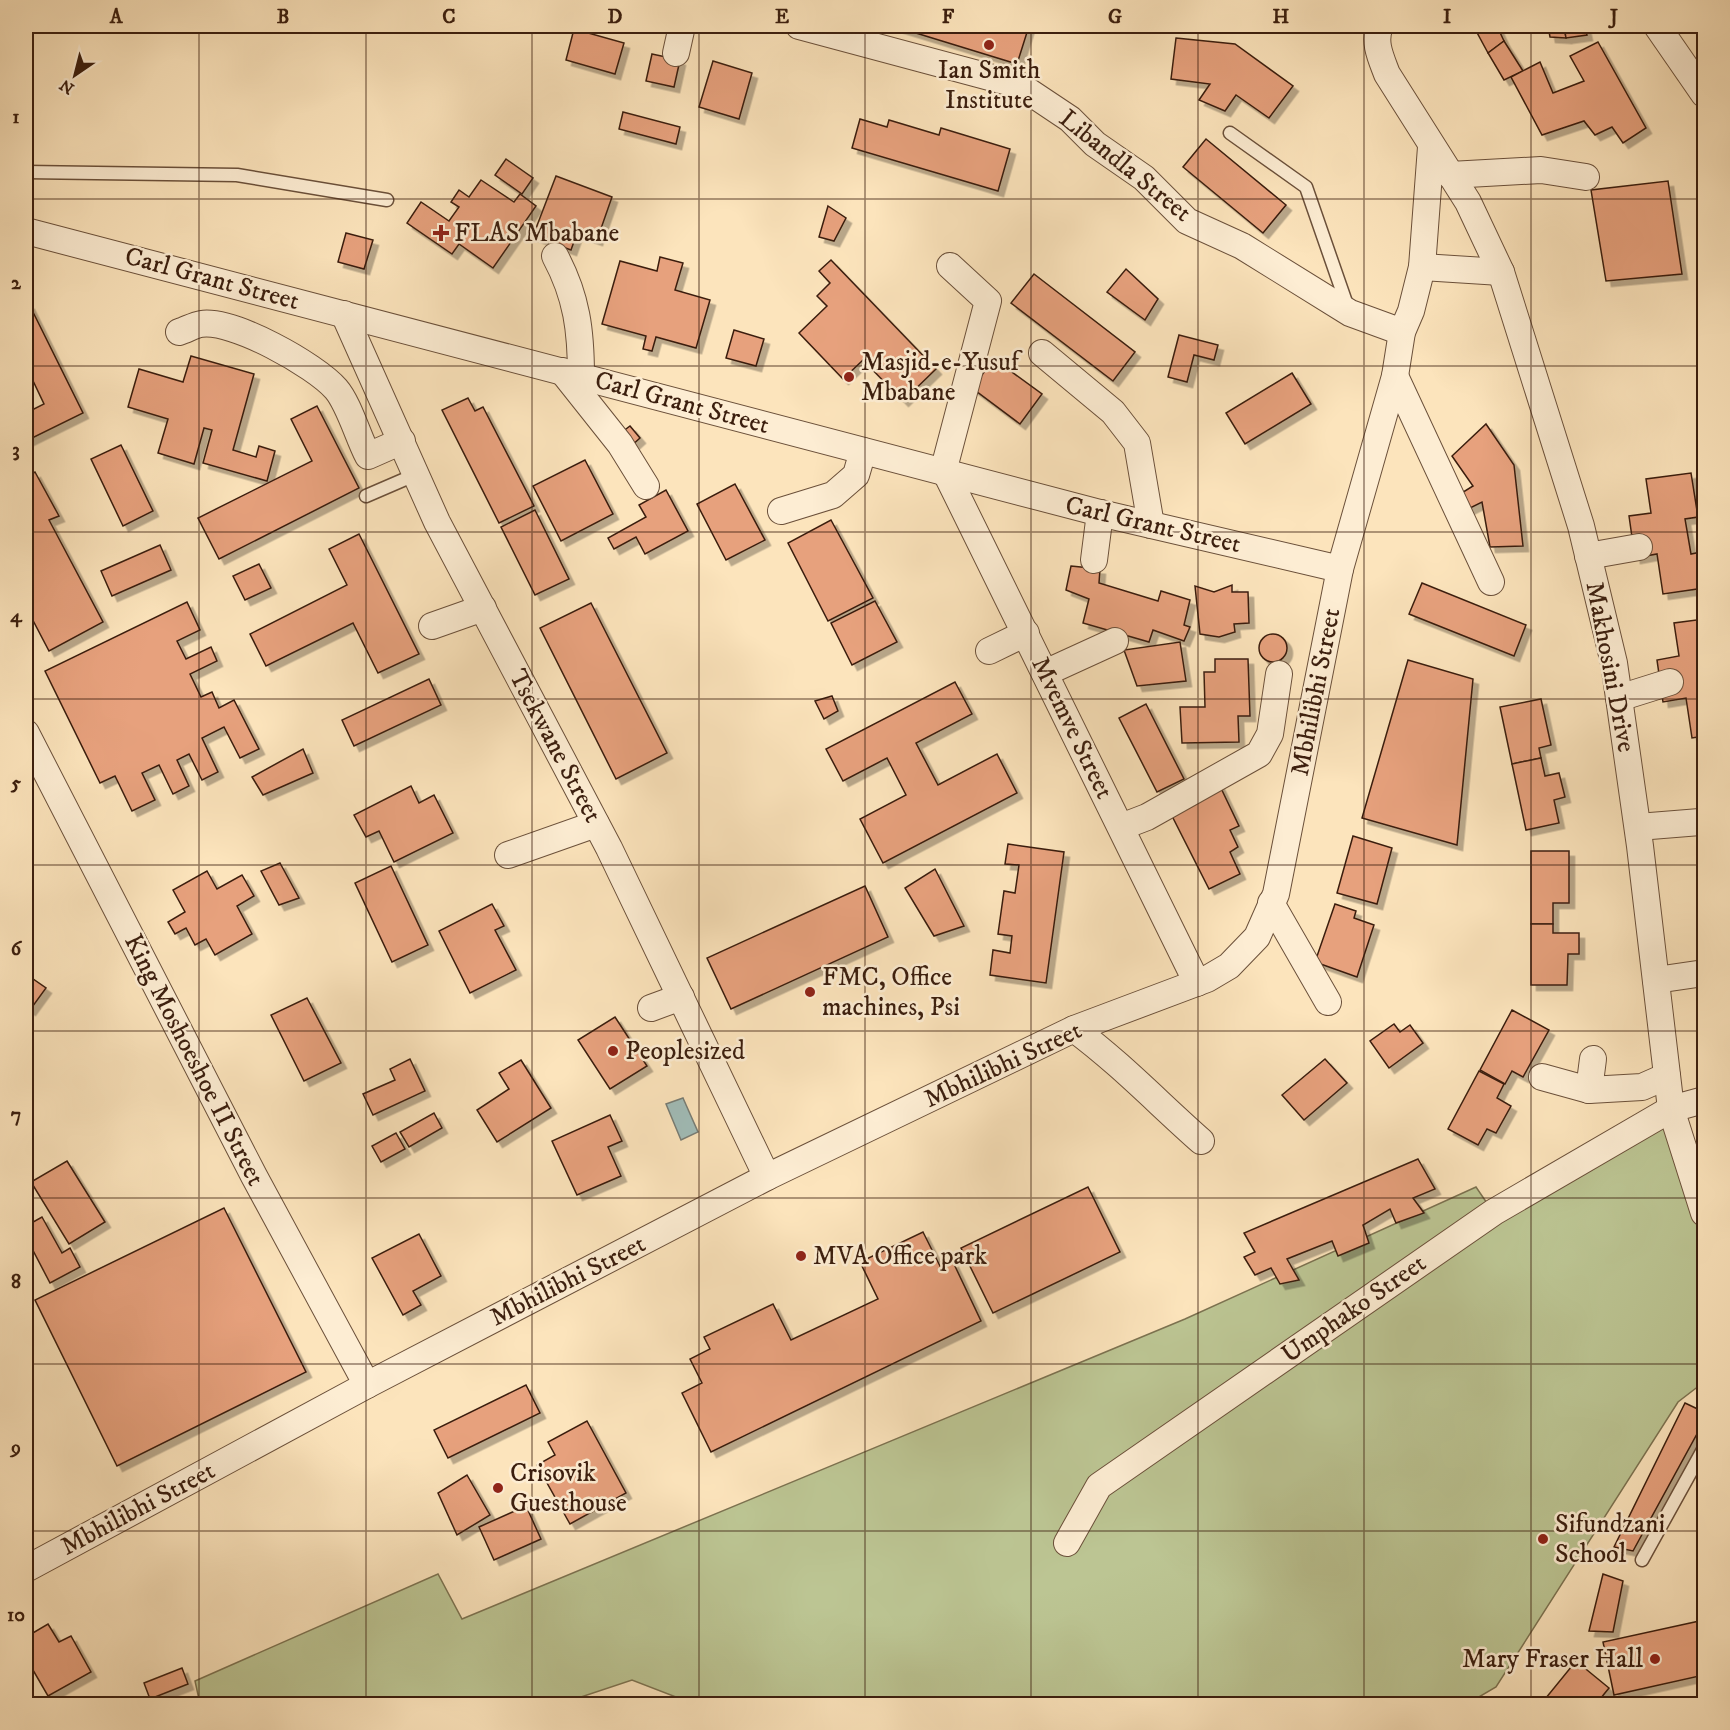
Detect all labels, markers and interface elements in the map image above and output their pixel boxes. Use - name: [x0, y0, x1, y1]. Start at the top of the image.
- text: A: [109, 5, 124, 30]
- text: B: [277, 5, 289, 30]
- text: C: [442, 5, 456, 30]
- text: D: [608, 5, 623, 30]
- text: E: [775, 5, 789, 30]
- text: F: [942, 5, 955, 30]
- text: G: [1108, 5, 1122, 30]
- text: H: [1273, 5, 1290, 30]
- text: I: [1443, 5, 1451, 30]
- text: J: [1608, 5, 1618, 30]
- marker: Ian Smith Institute: [982, 38, 996, 52]
- north arrow: [45, 45, 105, 105]
- place label: Ian Smith Institute: [938, 54, 1041, 117]
- text: N: [56, 75, 78, 98]
- street label: Libandla Street: [1052, 102, 1198, 230]
- text: 1: [12, 105, 20, 130]
- place label: FLAS Mbabane: [454, 217, 619, 250]
- marker: FLAS Mbabane: [432, 224, 450, 242]
- street label: Carl Grant Street: [121, 240, 303, 318]
- text: 2: [11, 271, 22, 296]
- place label: Masjid-e-Yusuf Mbabane: [861, 346, 1023, 409]
- street label: Carl Grant Street: [591, 364, 773, 442]
- marker: Masjid-e-Yusuf Mbabane: [842, 370, 856, 384]
- text: 3: [12, 438, 20, 463]
- street label: Carl Grant Street: [1062, 489, 1244, 561]
- street label: Makhosini Drive: [1577, 579, 1643, 755]
- text: 4: [10, 604, 23, 629]
- street label: Mbhilibhi Street: [1284, 605, 1348, 779]
- street label: Mvemve Street: [1023, 652, 1121, 804]
- street label: Tsekwane Street: [501, 664, 609, 828]
- text: 5: [10, 771, 21, 796]
- street label: King Moshoeshoe II Street: [116, 929, 272, 1191]
- text: 6: [11, 937, 23, 962]
- place label: FMC, Office machines, Psi: [822, 961, 960, 1024]
- marker: FMC, Office machines, Psi: [803, 985, 817, 999]
- street label: Mbhilibhi Street: [919, 1014, 1087, 1116]
- place label: Peoplesized: [625, 1035, 745, 1068]
- marker: Peoplesized: [606, 1044, 620, 1058]
- text: 7: [11, 1103, 21, 1128]
- street label: Mbhilibhi Street: [485, 1228, 651, 1334]
- place label: MVA Office park: [813, 1240, 987, 1273]
- street label: Umphako Street: [1275, 1247, 1433, 1371]
- marker: MVA Office park: [794, 1249, 808, 1263]
- text: 8: [11, 1270, 21, 1295]
- text: 9: [9, 1436, 21, 1461]
- street label: Mbhilibhi Street: [55, 1454, 221, 1564]
- place label: Crisovik Guesthouse: [510, 1457, 627, 1520]
- marker: Crisovik Guesthouse: [491, 1481, 505, 1495]
- place label: Sifundzani School: [1555, 1508, 1665, 1571]
- marker: Sifundzani School: [1536, 1532, 1550, 1546]
- text: 10: [7, 1603, 25, 1628]
- place label: Mary Fraser Hall: [1462, 1643, 1643, 1676]
- marker: Mary Fraser Hall: [1648, 1652, 1662, 1666]

